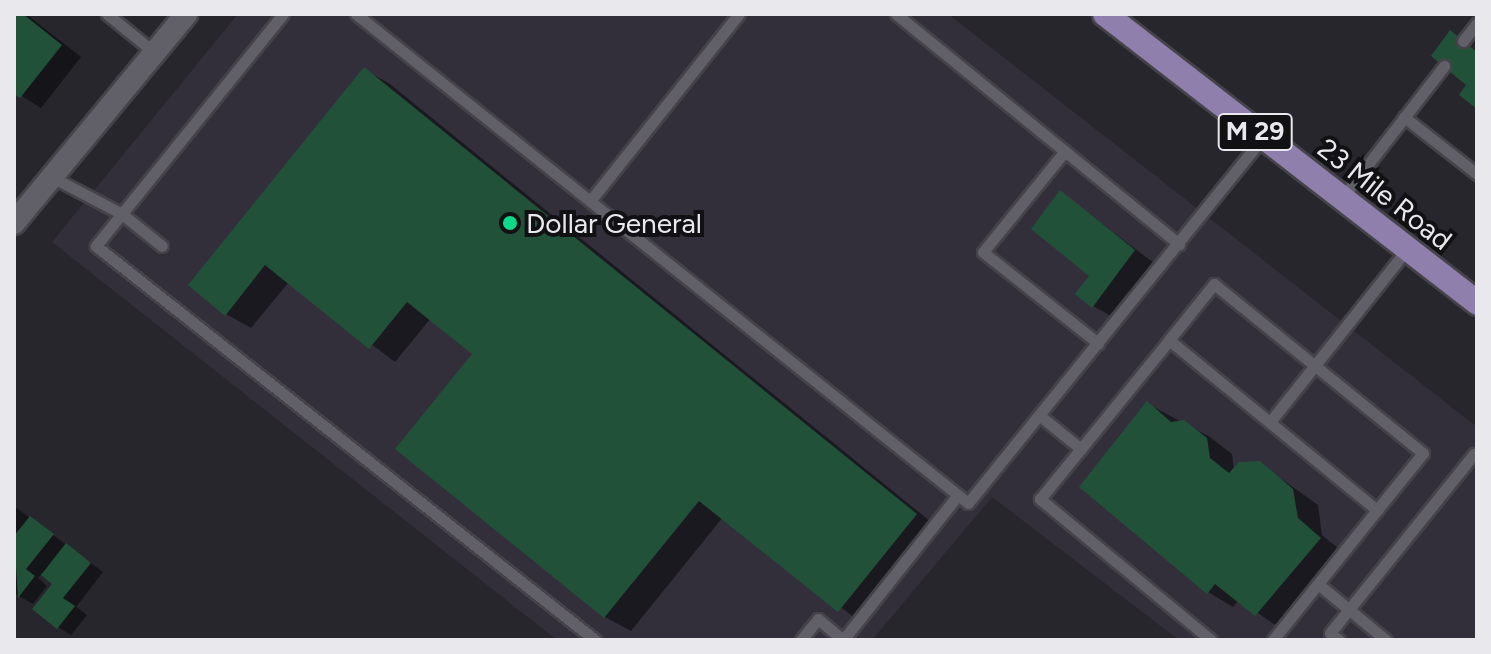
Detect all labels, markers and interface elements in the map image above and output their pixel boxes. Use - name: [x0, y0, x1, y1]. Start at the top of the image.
- road number: M 29: [1217, 110, 1293, 154]
- street label: 23 Mile Road: [1311, 131, 1459, 257]
- place label: Dollar General: [526, 206, 702, 240]
- marker: Dollar General: [501, 214, 519, 232]

